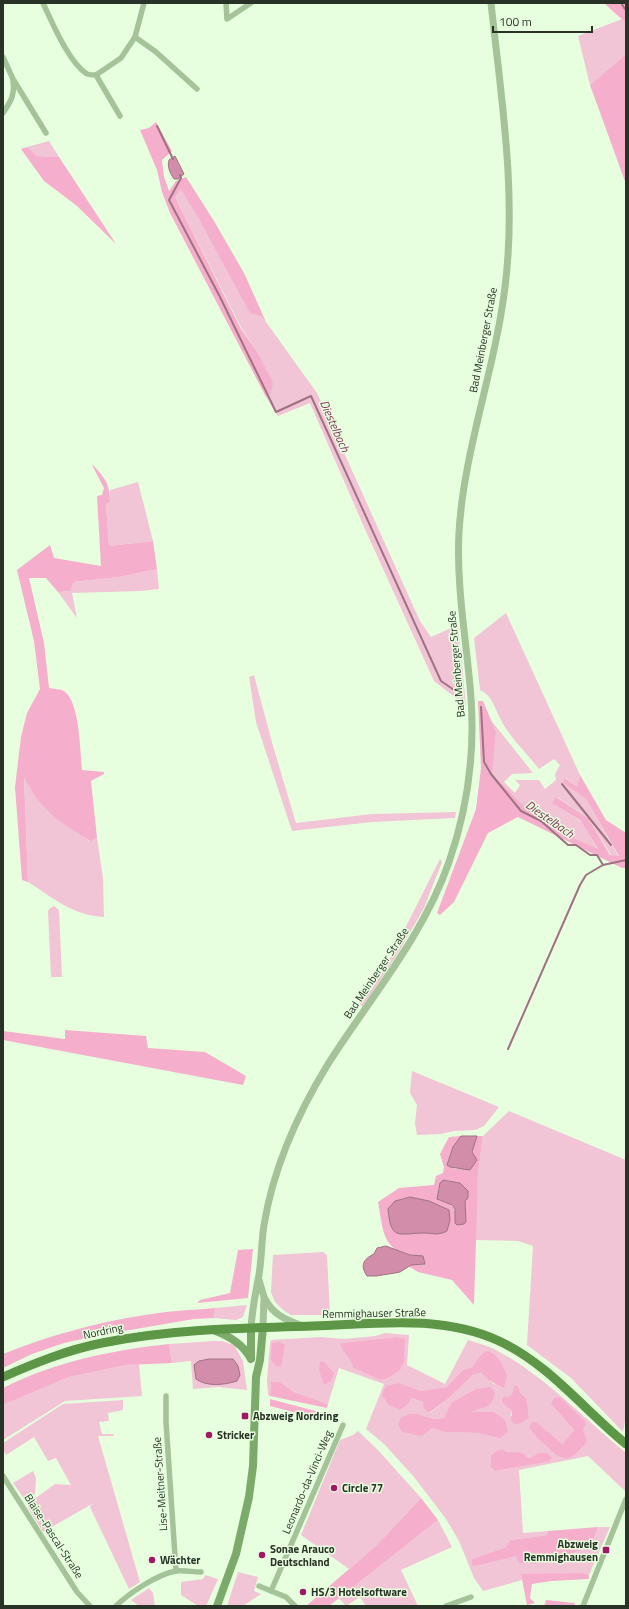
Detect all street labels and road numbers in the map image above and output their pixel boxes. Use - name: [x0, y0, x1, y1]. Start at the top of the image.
- street label: Bad Meinberger Straße: [465, 286, 501, 394]
- street label: Bad Meinberger Straße: [443, 610, 469, 718]
- street label: Bad Meinberger Straße: [339, 924, 413, 1022]
- street label: Remmighauser Straße: [322, 1304, 426, 1322]
- street label: Nordring: [82, 1319, 125, 1343]
- street label: Leonardo-da-Vinci-Weg: [278, 1427, 336, 1536]
- street label: Lise-Meitner-Straße: [149, 1436, 171, 1532]
- street label: Blaise-Pascal-Straße: [21, 1491, 88, 1582]

